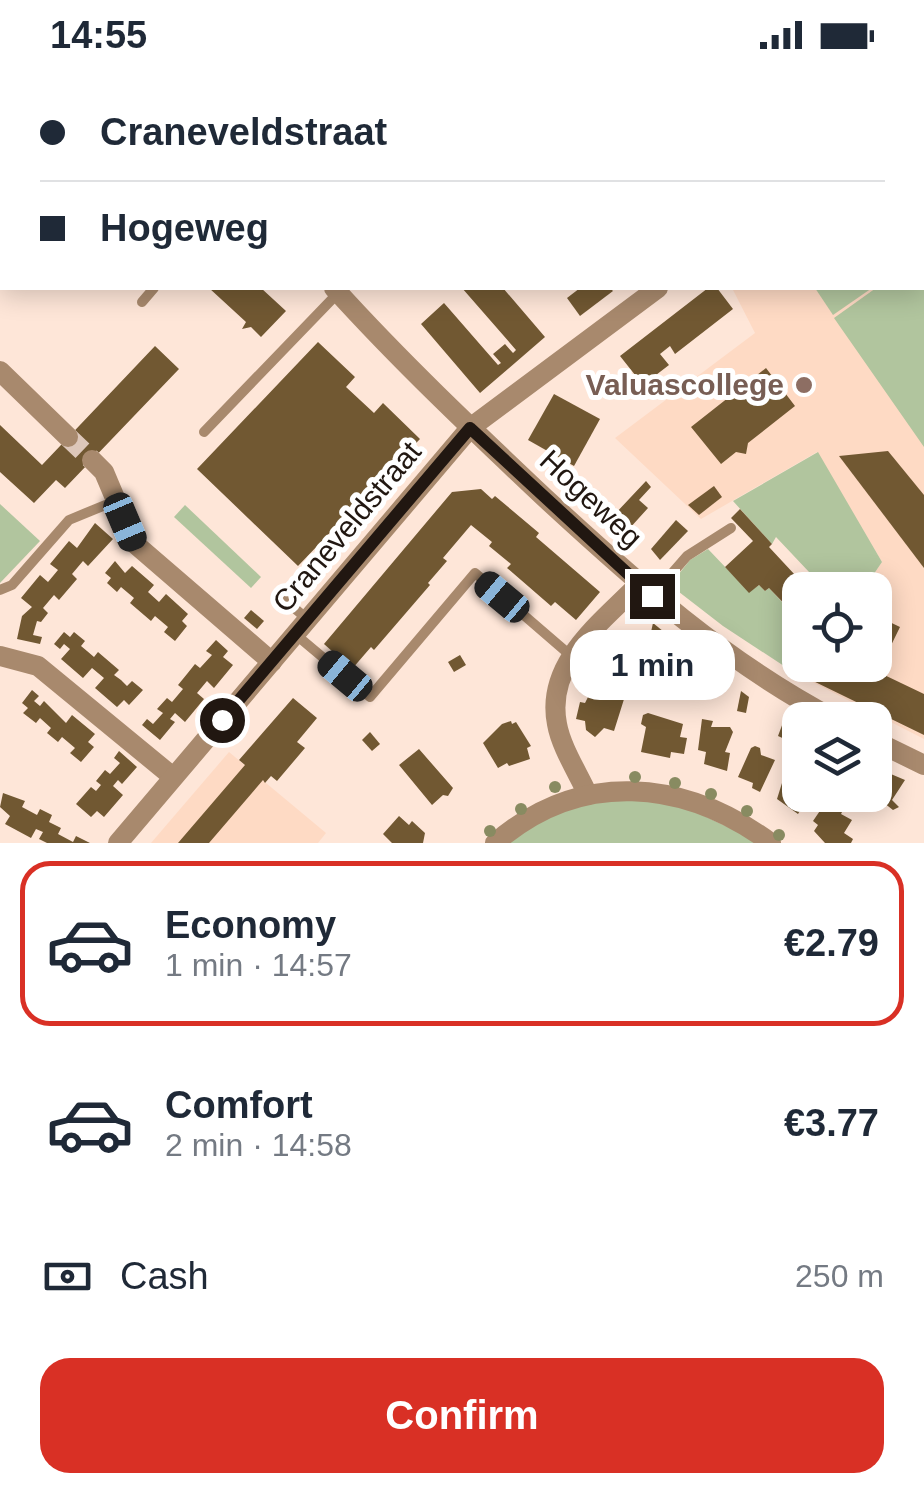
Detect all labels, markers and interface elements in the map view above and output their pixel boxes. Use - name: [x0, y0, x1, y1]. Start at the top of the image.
- text: 14:55: [50, 14, 147, 56]
- text: Craneveldstraat: [100, 111, 387, 153]
- text: Hogeweg: [100, 207, 269, 249]
- place label: Valuascollege: [586, 368, 784, 401]
- marker: Valuascollege: [793, 374, 815, 396]
- street label: Craneveldstraat: [266, 434, 428, 618]
- street label: Hogeweg: [534, 443, 649, 554]
- car: [99, 489, 151, 555]
- car: [469, 566, 535, 628]
- map controls: [782, 572, 892, 812]
- button: locate: [782, 572, 892, 682]
- route end: [630, 574, 675, 619]
- callout: 1 min: [570, 631, 734, 701]
- car: [312, 645, 378, 707]
- text: 1 min: [611, 647, 694, 683]
- route start: [200, 698, 245, 743]
- button: layers: [782, 702, 892, 812]
- icon: car: [45, 899, 135, 989]
- text: Economy: [165, 904, 336, 946]
- text: €2.79: [784, 922, 879, 964]
- text: 1 min · 14:57: [165, 947, 352, 983]
- icon: car: [45, 1079, 135, 1169]
- text: Comfort: [165, 1084, 313, 1126]
- text: €3.77: [784, 1102, 879, 1144]
- text: 2 min · 14:58: [165, 1127, 352, 1163]
- icon: cash: [40, 1249, 95, 1304]
- text: Cash: [120, 1255, 209, 1297]
- text: 250 m: [795, 1258, 884, 1294]
- button: Confirm: [40, 1358, 884, 1473]

